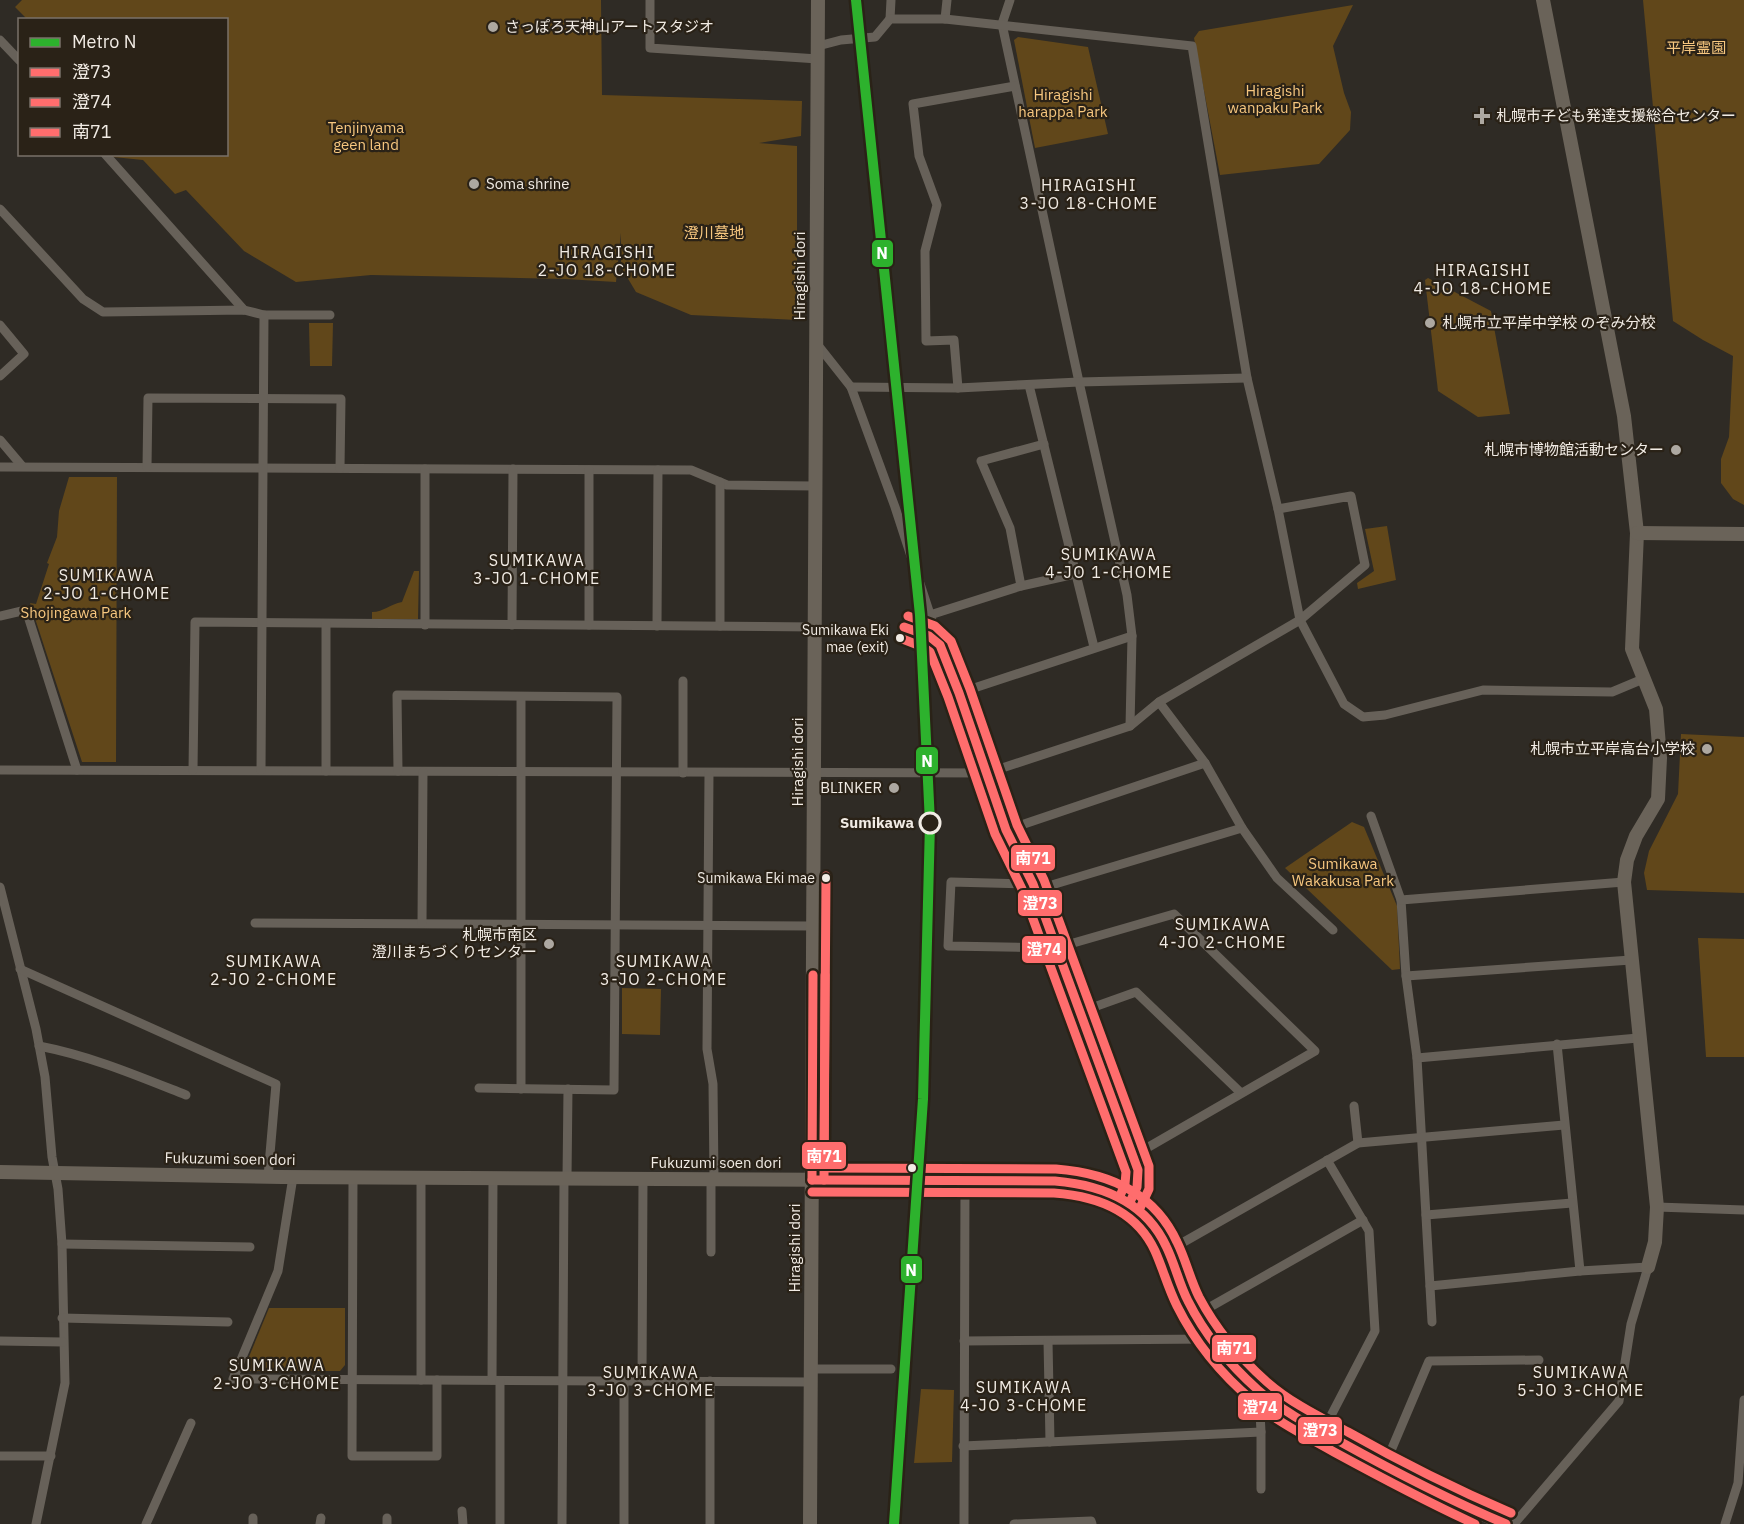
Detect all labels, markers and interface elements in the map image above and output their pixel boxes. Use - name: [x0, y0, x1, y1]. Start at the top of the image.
- place label: さっぽろ天神山アートスタジオ: [505, 17, 714, 36]
- legend: [18, 18, 228, 156]
- marker: さっぽろ天神山アートスタジオ: [486, 20, 500, 34]
- text: Metro N: [72, 30, 136, 53]
- park label: 平岸霊園: [1666, 38, 1726, 57]
- text: 澄73: [72, 60, 112, 83]
- park label: Hiragishi wanpaku Park: [1228, 81, 1322, 117]
- park label: Hiragishi harappa Park: [1018, 85, 1108, 121]
- text: 澄74: [72, 90, 112, 113]
- place label: 札幌市子ども発達支援総合センター: [1496, 106, 1736, 125]
- marker: 札幌市子ども発達支援総合センター: [1473, 107, 1491, 125]
- park label: Tenjinyama geen land: [328, 118, 404, 154]
- text: 南71: [72, 120, 112, 143]
- place label: Soma shrine: [486, 174, 570, 193]
- district label: HIRAGISHI 3-JO 18-CHOME: [1020, 175, 1159, 213]
- marker: Soma shrine: [467, 177, 481, 191]
- park label: 澄川墓地: [684, 223, 744, 242]
- street label: Hiragishi dori: [790, 232, 809, 320]
- line badge: N: [871, 239, 894, 268]
- district label: HIRAGISHI 2-JO 18-CHOME: [538, 242, 677, 280]
- text: N: [876, 243, 888, 263]
- district label: HIRAGISHI 4-JO 18-CHOME: [1414, 260, 1553, 298]
- place label: 札幌市立平岸中学校 のぞみ分校: [1442, 313, 1656, 332]
- marker: 札幌市立平岸中学校 のぞみ分校: [1423, 316, 1437, 330]
- place label: 札幌市博物館活動センター: [1484, 440, 1664, 459]
- marker: 札幌市博物館活動センター: [1669, 443, 1683, 457]
- district label: SUMIKAWA 4-JO 1-CHOME: [1045, 544, 1173, 582]
- district label: SUMIKAWA 3-JO 1-CHOME: [473, 550, 601, 588]
- district label: SUMIKAWA 2-JO 1-CHOME: [43, 565, 171, 603]
- park label: Shojingawa Park: [21, 603, 131, 622]
- place label: Sumikawa Eki mae (exit): [802, 621, 889, 656]
- marker: Sumikawa Eki mae (exit): [894, 632, 906, 644]
- street label: Hiragishi dori: [788, 718, 807, 806]
- place label: 札幌市立平岸高台小学校: [1530, 739, 1695, 758]
- marker: 札幌市立平岸高台小学校: [1700, 742, 1714, 756]
- line badge: N: [915, 746, 939, 775]
- text: N: [921, 751, 933, 771]
- place label: BLINKER: [820, 778, 882, 797]
- marker: BLINKER: [887, 781, 901, 795]
- marker: Sumikawa: [919, 812, 941, 834]
- place label: Sumikawa: [840, 813, 914, 832]
- line badge: 南71: [1010, 844, 1056, 872]
- text: 南71: [1015, 848, 1051, 868]
- park label: Sumikawa Wakakusa Park: [1292, 854, 1394, 890]
- place label: Sumikawa Eki mae: [697, 869, 815, 887]
- marker: Sumikawa Eki mae: [820, 872, 832, 884]
- line badge: 澄73: [1017, 889, 1063, 917]
- text: 澄73: [1022, 893, 1058, 913]
- district label: SUMIKAWA 4-JO 2-CHOME: [1159, 914, 1287, 952]
- place label: 札幌市南区 澄川まちづくりセンター: [372, 925, 537, 961]
- line badge: 澄74: [1021, 935, 1067, 964]
- marker: 札幌市南区 澄川まちづくりセンター: [542, 937, 556, 951]
- text: 澄74: [1026, 939, 1062, 959]
- district label: SUMIKAWA 2-JO 2-CHOME: [210, 951, 338, 989]
- district label: SUMIKAWA 3-JO 2-CHOME: [600, 951, 728, 989]
- line badge: 南71: [801, 1141, 847, 1170]
- text: 南71: [806, 1146, 842, 1166]
- street label: Fukuzumi soen dori: [164, 1148, 296, 1169]
- street label: Fukuzumi soen dori: [650, 1153, 782, 1172]
- unlabelled marker: [906, 1162, 918, 1174]
- street label: Hiragishi dori: [785, 1204, 804, 1292]
- line badge: N: [900, 1255, 923, 1284]
- text: N: [905, 1260, 917, 1280]
- line badge: 南71: [1211, 1334, 1257, 1363]
- text: 南71: [1216, 1338, 1252, 1358]
- district label: SUMIKAWA 2-JO 3-CHOME: [213, 1355, 341, 1393]
- district label: SUMIKAWA 3-JO 3-CHOME: [587, 1362, 715, 1400]
- district label: SUMIKAWA 5-JO 3-CHOME: [1517, 1362, 1645, 1400]
- district label: SUMIKAWA 4-JO 3-CHOME: [960, 1377, 1088, 1415]
- line badge: 澄74: [1237, 1392, 1283, 1421]
- text: 澄74: [1242, 1397, 1278, 1417]
- line badge: 澄73: [1297, 1416, 1343, 1445]
- text: 澄73: [1302, 1420, 1338, 1440]

